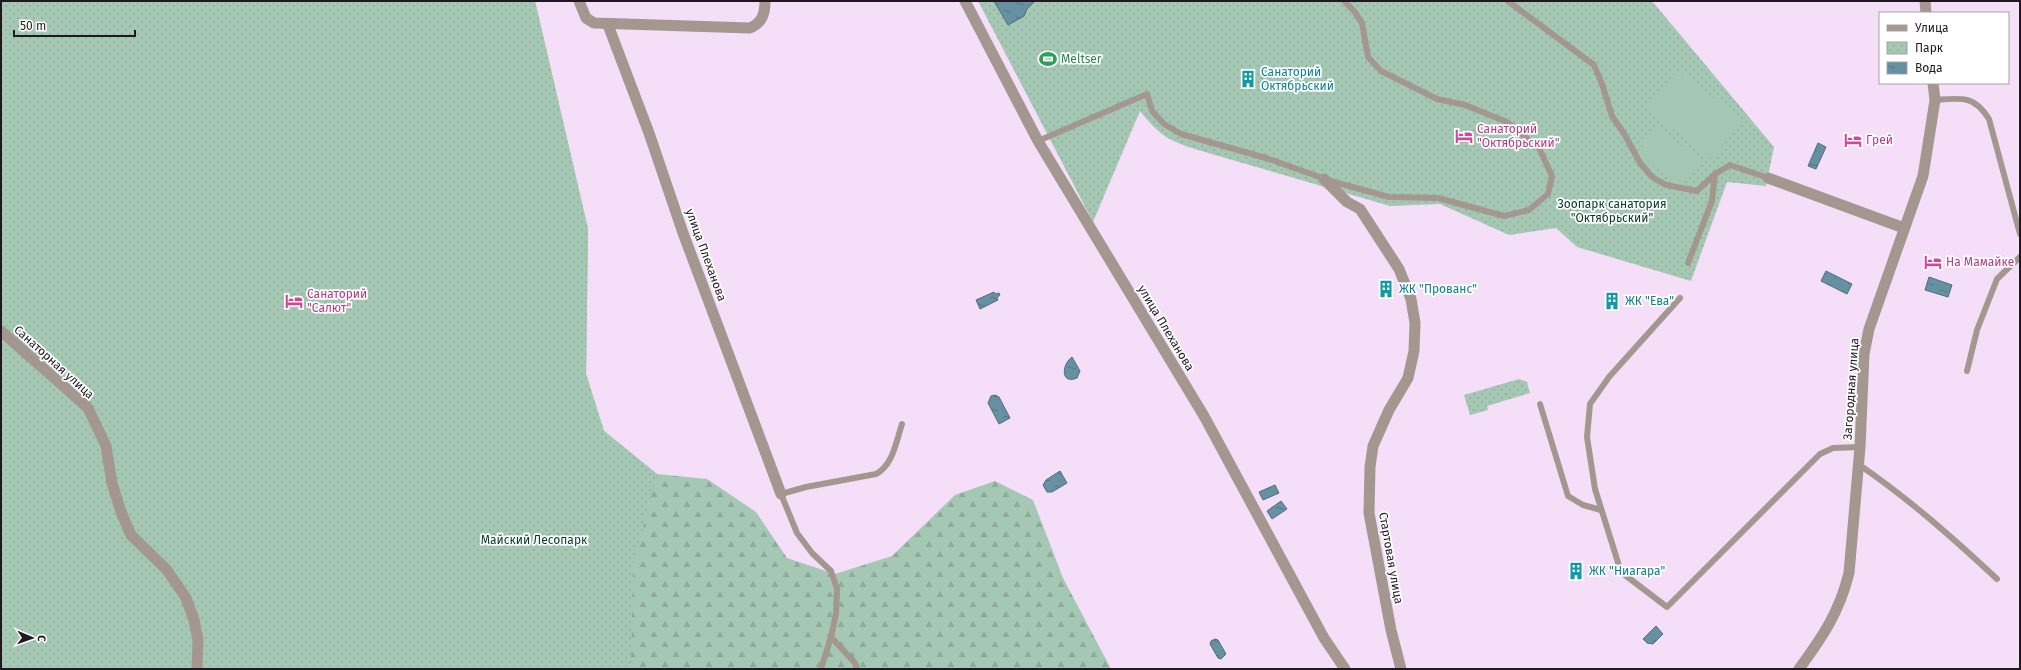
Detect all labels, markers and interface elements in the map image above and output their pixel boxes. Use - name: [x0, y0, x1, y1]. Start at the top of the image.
- scale bar: [14, 12, 135, 38]
- legend: [1879, 12, 2009, 84]
- text: 50 m: [20, 19, 46, 33]
- text: Улица: [1915, 21, 1949, 35]
- text: Парк: [1915, 41, 1944, 55]
- sports icon: Meltser: [1038, 49, 1058, 69]
- place label: Meltser: [1061, 52, 1102, 66]
- text: Вода: [1915, 61, 1942, 75]
- place label: Санаторий Октябрьский: [1261, 65, 1334, 93]
- building icon: Санаторий Октябрьский: [1238, 69, 1258, 89]
- place label: Санаторий "Октябрьский": [1477, 122, 1560, 150]
- hotel icon: Санаторий "Октябрьский": [1454, 126, 1474, 146]
- hotel icon: Грей: [1843, 130, 1863, 150]
- place label: Грей: [1866, 133, 1893, 147]
- park label: Зоопарк санатория "Октябрьский": [1557, 197, 1667, 225]
- street label: улица Плеханова: [683, 207, 729, 303]
- hotel icon: На Мамайке: [1923, 252, 1943, 272]
- place label: На Мамайке: [1946, 255, 2014, 269]
- building icon: ЖК "Прованс": [1376, 279, 1396, 299]
- place label: ЖК "Прованс": [1399, 282, 1477, 296]
- street label: улица Плеханова: [1135, 283, 1197, 373]
- place label: Санаторий "Салют": [307, 287, 367, 315]
- hotel icon: Санаторий "Салют": [284, 291, 304, 311]
- building icon: ЖК "Ева": [1602, 291, 1622, 311]
- place label: ЖК "Ева": [1625, 294, 1674, 308]
- street label: Санаторная улица: [11, 322, 97, 402]
- street label: Загородная улица: [1840, 338, 1862, 440]
- street label: Стартовая улица: [1376, 511, 1406, 605]
- park label: Майский Лесопарк: [481, 533, 588, 547]
- building icon: ЖК "Ниагара": [1566, 561, 1586, 581]
- place label: ЖК "Ниагара": [1589, 564, 1665, 578]
- north arrow: [12, 618, 52, 658]
- text: С: [35, 635, 48, 642]

